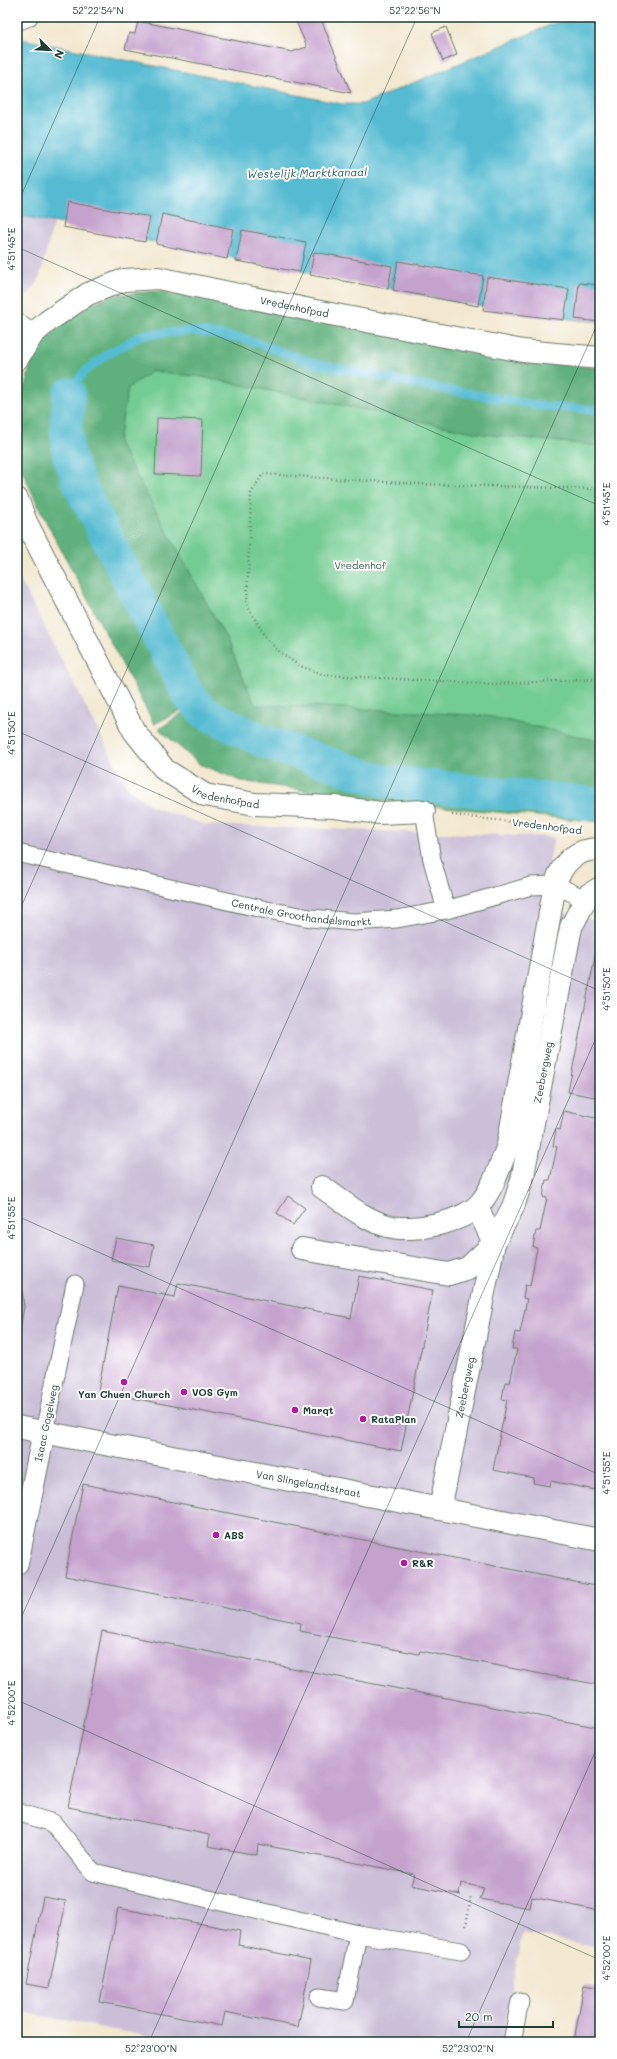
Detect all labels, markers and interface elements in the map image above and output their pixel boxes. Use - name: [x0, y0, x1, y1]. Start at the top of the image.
- text: 52°22'54"N: [72, 3, 124, 17]
- text: 52°22'56"N: [389, 3, 441, 17]
- north arrow: [30, 30, 70, 70]
- text: N: [51, 47, 68, 61]
- water label: Westelijk Marktkanaal: [247, 164, 367, 181]
- text: 4°51'45"E: [4, 227, 18, 271]
- street label: Vredenhofpad: [259, 293, 330, 321]
- text: 4°51'45"E: [599, 482, 613, 526]
- park label: Vredenhof: [334, 558, 387, 572]
- text: 4°51'50"E: [4, 711, 18, 755]
- street label: Vredenhofpad: [189, 781, 260, 811]
- street label: Vredenhofpad: [511, 815, 583, 837]
- street label: Centrale Groothandelsmarkt: [230, 895, 372, 929]
- text: 4°51'50"E: [599, 967, 613, 1011]
- street label: Zeebergweg: [530, 1040, 556, 1104]
- text: 4°51'55"E: [4, 1196, 18, 1240]
- street label: Zeebergweg: [452, 1355, 478, 1419]
- marker: Yan Chuen Church: [119, 1377, 129, 1387]
- street label: Isaac Gogelweg: [31, 1383, 61, 1463]
- place label: VOS Gym: [192, 1385, 238, 1399]
- place label: Yan Chuen Church: [78, 1387, 170, 1401]
- marker: VOS Gym: [179, 1387, 189, 1397]
- place label: Marqt: [303, 1403, 334, 1417]
- marker: Marqt: [290, 1405, 300, 1415]
- place label: RataPlan: [371, 1412, 416, 1426]
- marker: RataPlan: [358, 1414, 368, 1424]
- text: 4°51'55"E: [599, 1451, 613, 1495]
- street label: Van Slingelandtstraat: [255, 1467, 362, 1501]
- place label: ABS: [224, 1528, 244, 1542]
- marker: ABS: [211, 1530, 221, 1540]
- place label: R&R: [412, 1556, 433, 1570]
- marker: R&R: [399, 1558, 409, 1568]
- text: 4°52'00"E: [4, 1680, 18, 1725]
- text: 4°52'00"E: [599, 1935, 613, 1980]
- scale bar: [459, 2003, 553, 2029]
- text: 20 m: [465, 2008, 493, 2024]
- text: 52°23'00"N: [125, 2041, 177, 2055]
- text: 52°23'02"N: [442, 2041, 494, 2055]

